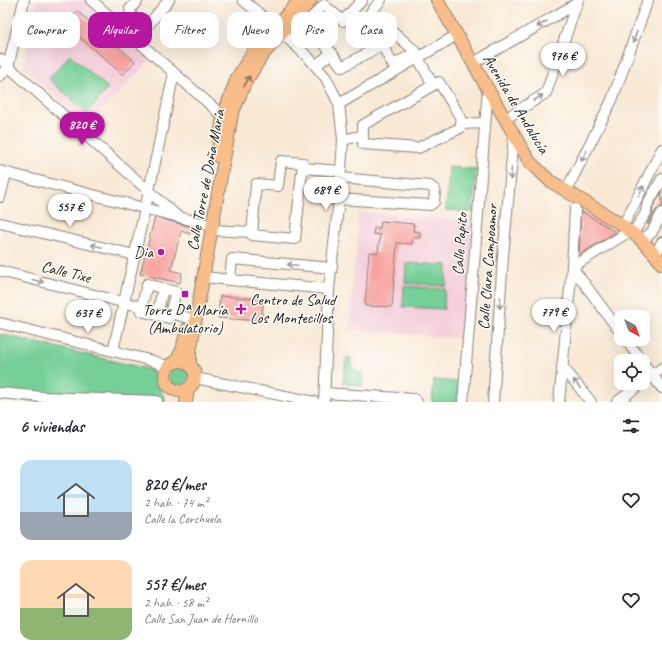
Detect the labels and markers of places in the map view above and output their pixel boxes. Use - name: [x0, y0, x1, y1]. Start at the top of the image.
- pin: 976 €: [535, 43, 591, 77]
- pin: 820 €: [54, 112, 110, 146]
- pin: 689 €: [298, 177, 354, 211]
- pin: 557 €: [42, 194, 98, 228]
- place label: Dia: [134, 242, 155, 262]
- marker: Dia: [156, 247, 166, 257]
- marker: Torre Dª María (Ambulatorio): [180, 289, 190, 299]
- place label: Centro de Salud Los Montecillos: [250, 290, 338, 328]
- pin: 779 €: [526, 299, 582, 333]
- pin: 637 €: [60, 300, 116, 334]
- place label: Torre Dª María (Ambulatorio): [142, 300, 229, 338]
- marker: Centro de Salud Los Montecillos: [235, 303, 247, 315]

